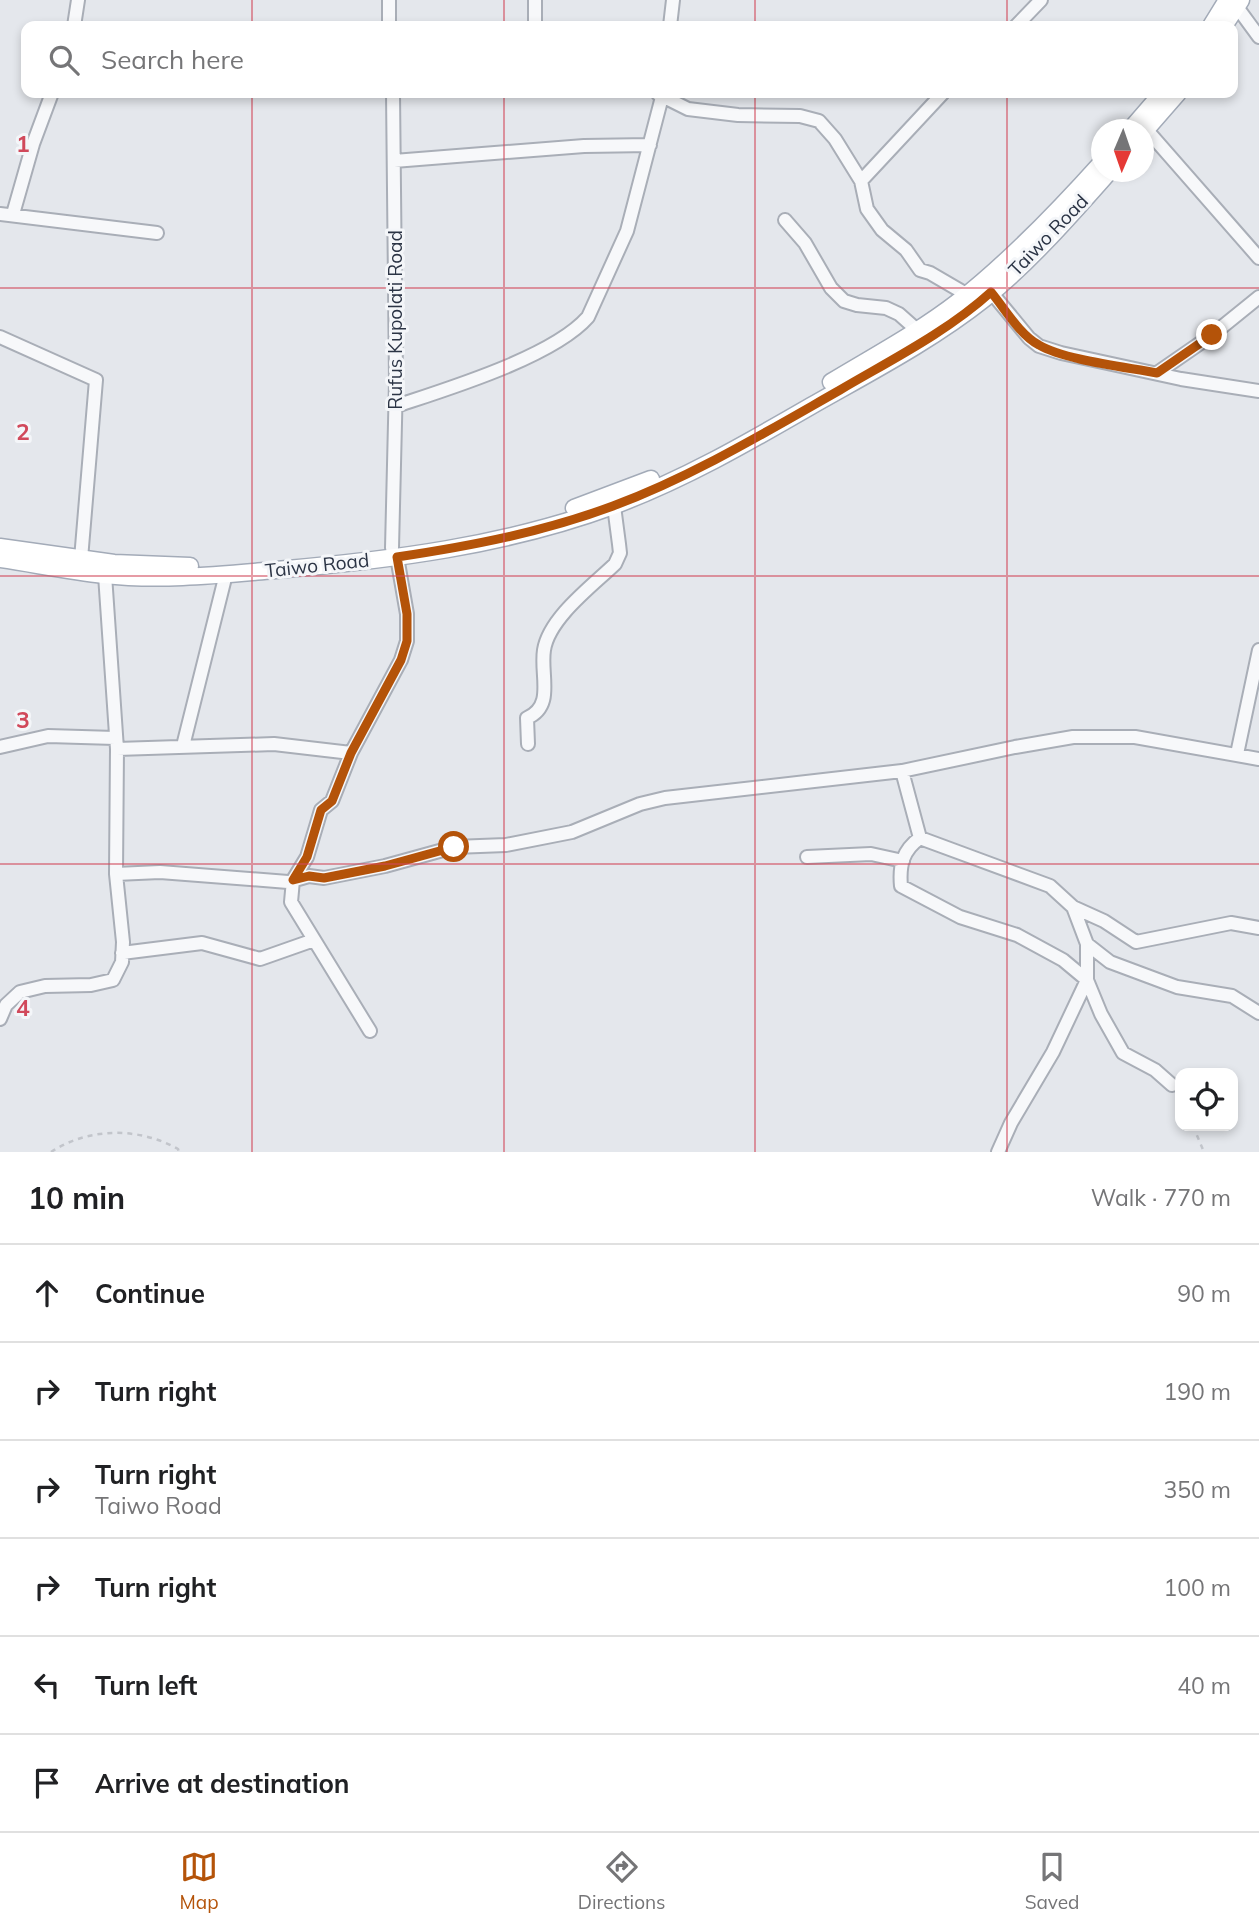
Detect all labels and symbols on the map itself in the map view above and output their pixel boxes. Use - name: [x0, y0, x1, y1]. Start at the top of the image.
- north arrow: [1091, 119, 1154, 182]
- text: 1: [16, 129, 30, 158]
- street label: Taiwo Road: [1003, 189, 1093, 281]
- street label: Rufus Kupolati Road: [383, 230, 407, 410]
- route end: [1196, 319, 1227, 350]
- text: 2: [16, 417, 30, 446]
- street label: Taiwo Road: [264, 548, 370, 582]
- text: 3: [16, 705, 30, 734]
- route start: [438, 831, 469, 862]
- text: 4: [16, 993, 30, 1022]

